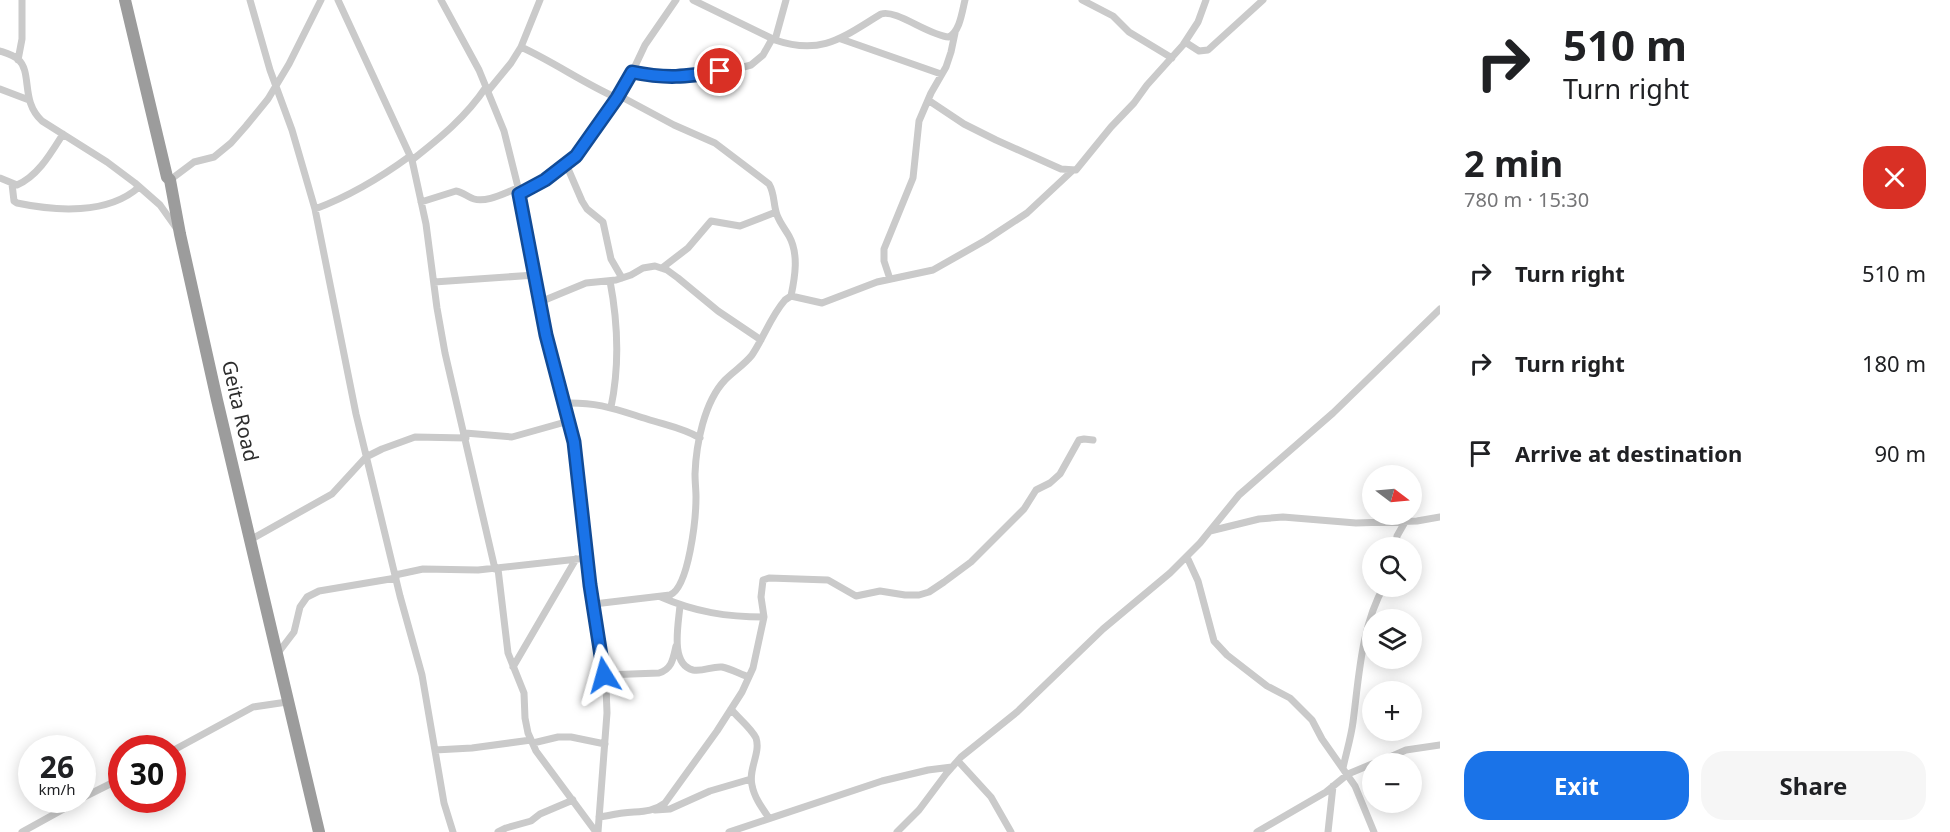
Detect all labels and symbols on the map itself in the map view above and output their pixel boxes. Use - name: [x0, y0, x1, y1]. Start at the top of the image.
- pin: [694, 45, 745, 96]
- street label: Geita Road: [216, 358, 265, 464]
- north arrow: [1362, 465, 1422, 525]
- position arrow: [572, 643, 636, 707]
- speed limit sign: 30: [108, 735, 186, 813]

